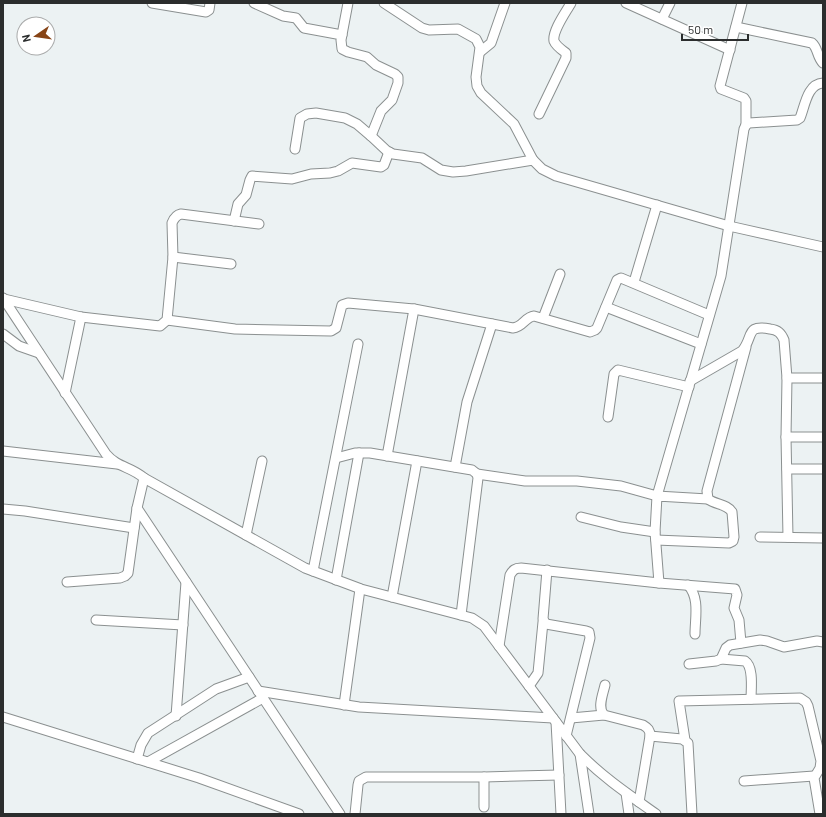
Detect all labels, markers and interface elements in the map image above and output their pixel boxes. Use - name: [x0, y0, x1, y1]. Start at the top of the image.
- north arrow: [16, 16, 56, 56]
- scale bar: [682, 16, 748, 42]
- text: 50 m: [688, 22, 713, 36]
- text: N: [19, 33, 33, 43]

